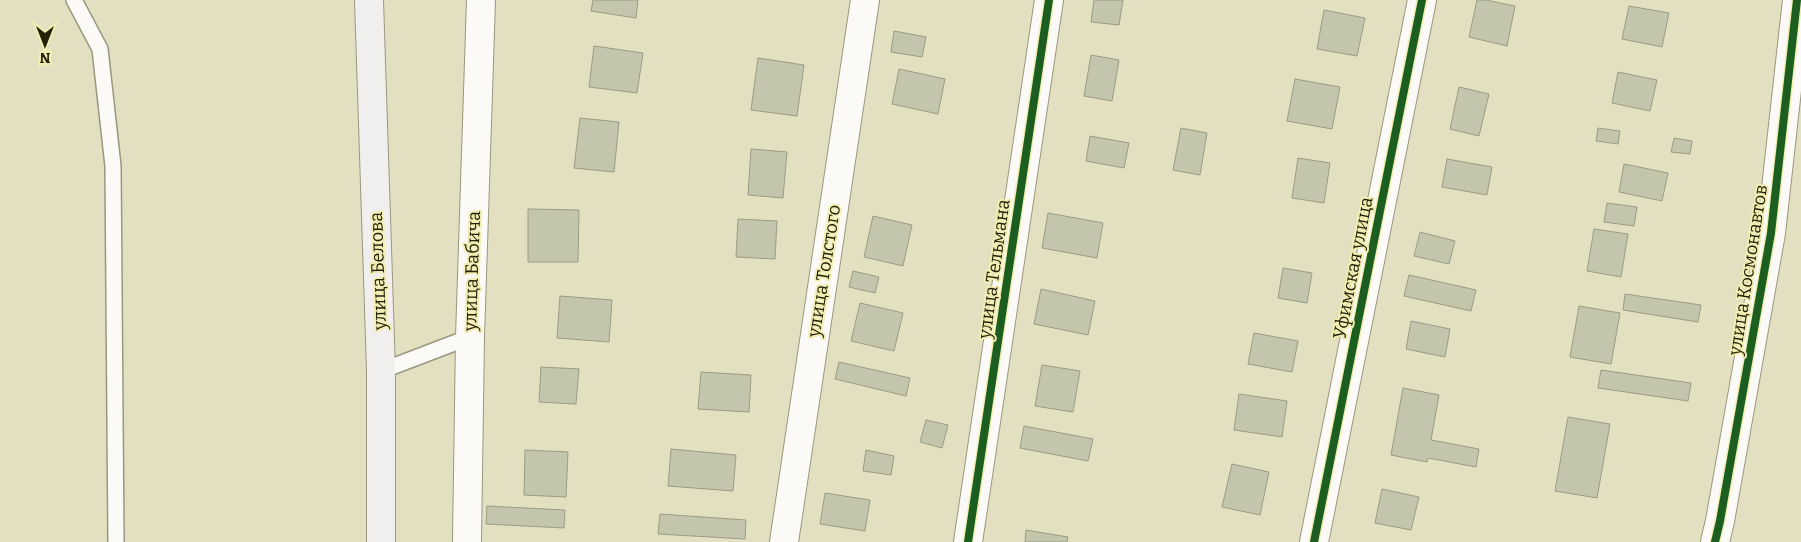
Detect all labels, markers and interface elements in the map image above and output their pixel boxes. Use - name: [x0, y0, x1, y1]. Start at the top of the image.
- north arrow: [20, 20, 70, 70]
- text: N: [39, 49, 50, 66]
- street label: улица Космонавтов: [1723, 183, 1772, 358]
- street label: Уфимская улица: [1328, 195, 1378, 341]
- street label: улица Тельмана: [973, 198, 1015, 341]
- street label: улица Толстого: [803, 203, 845, 340]
- street label: улица Бабича: [459, 210, 485, 333]
- street label: улица Белова: [365, 211, 391, 331]

